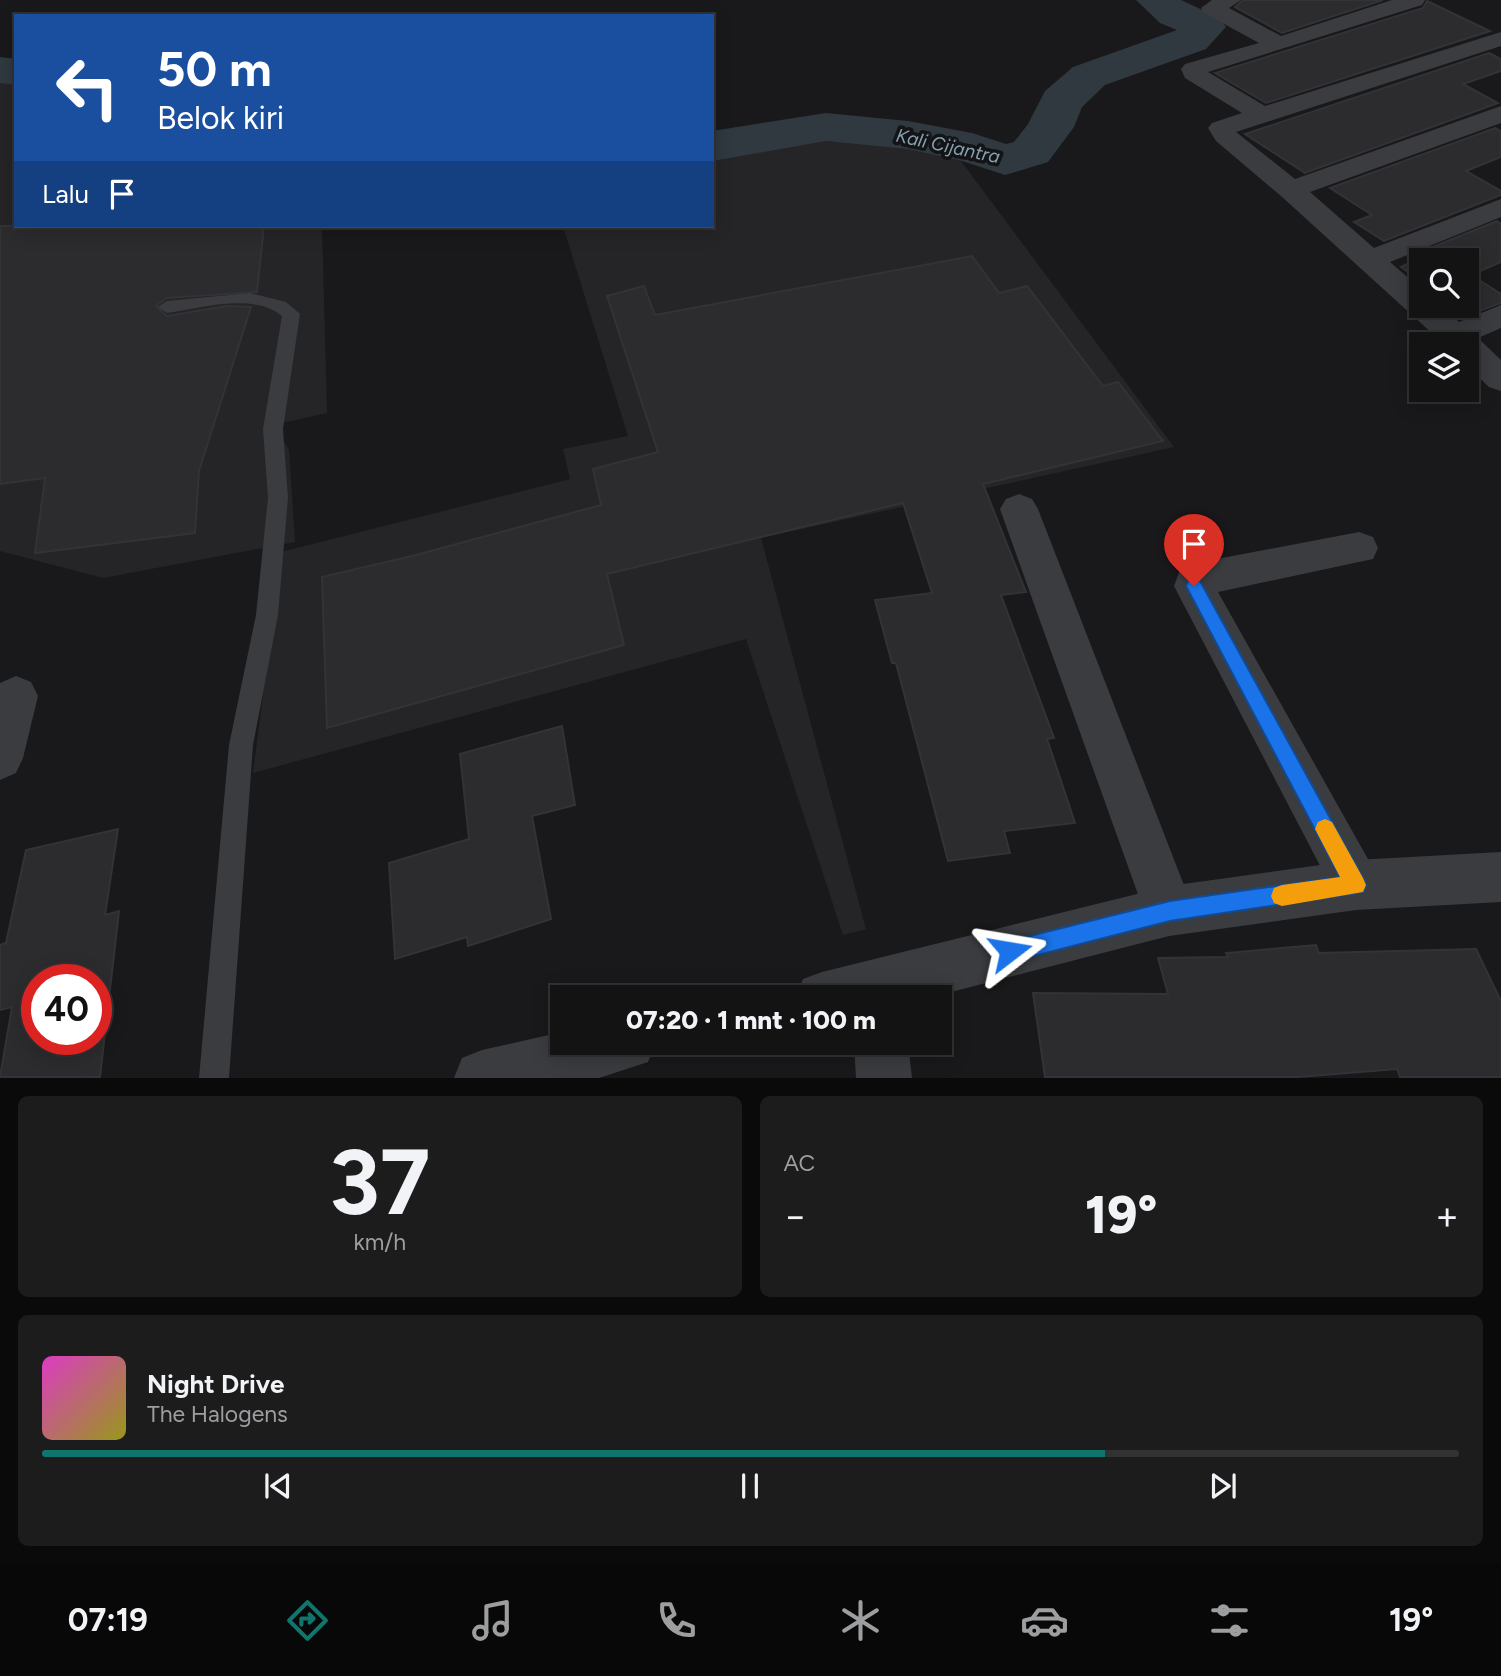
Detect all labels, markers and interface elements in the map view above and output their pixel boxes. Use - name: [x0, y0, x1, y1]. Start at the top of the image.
- text: 50 m: [157, 39, 272, 98]
- icon: left: [42, 42, 133, 133]
- text: Belok kiri: [157, 99, 284, 137]
- water label: Kali Cijantra: [894, 124, 1002, 168]
- icon: arrive: [103, 175, 141, 213]
- text: Lalu: [42, 178, 89, 210]
- map controls: [1409, 248, 1479, 402]
- button: search: [1409, 248, 1479, 318]
- button: layers: [1409, 332, 1479, 402]
- pin: [1164, 514, 1224, 586]
- icon: arrive: [1175, 525, 1213, 563]
- position arrow: [973, 914, 1047, 988]
- speed limit sign: 40: [21, 964, 112, 1055]
- text: 07:20 · 1 mnt · 100 m: [626, 1004, 876, 1036]
- text: 37: [329, 1128, 430, 1237]
- text: AC: [784, 1149, 815, 1177]
- text: 19°: [1085, 1184, 1158, 1246]
- text: −: [784, 1193, 807, 1239]
- text: +: [1435, 1193, 1459, 1239]
- text: km/h: [353, 1228, 406, 1256]
- text: Night Drive: [147, 1368, 284, 1400]
- text: The Halogens: [147, 1400, 288, 1428]
- icon: previous: [259, 1467, 297, 1505]
- icon: pause: [731, 1467, 769, 1505]
- icon: next: [1204, 1467, 1242, 1505]
- icon: directions: [283, 1596, 332, 1645]
- icon: music: [468, 1596, 517, 1645]
- icon: phone: [652, 1596, 701, 1645]
- icon: climate: [836, 1596, 885, 1645]
- icon: car: [1020, 1596, 1069, 1645]
- icon: filters: [1205, 1596, 1254, 1645]
- text: 07:19: [68, 1601, 148, 1639]
- text: 19°: [1389, 1601, 1433, 1639]

